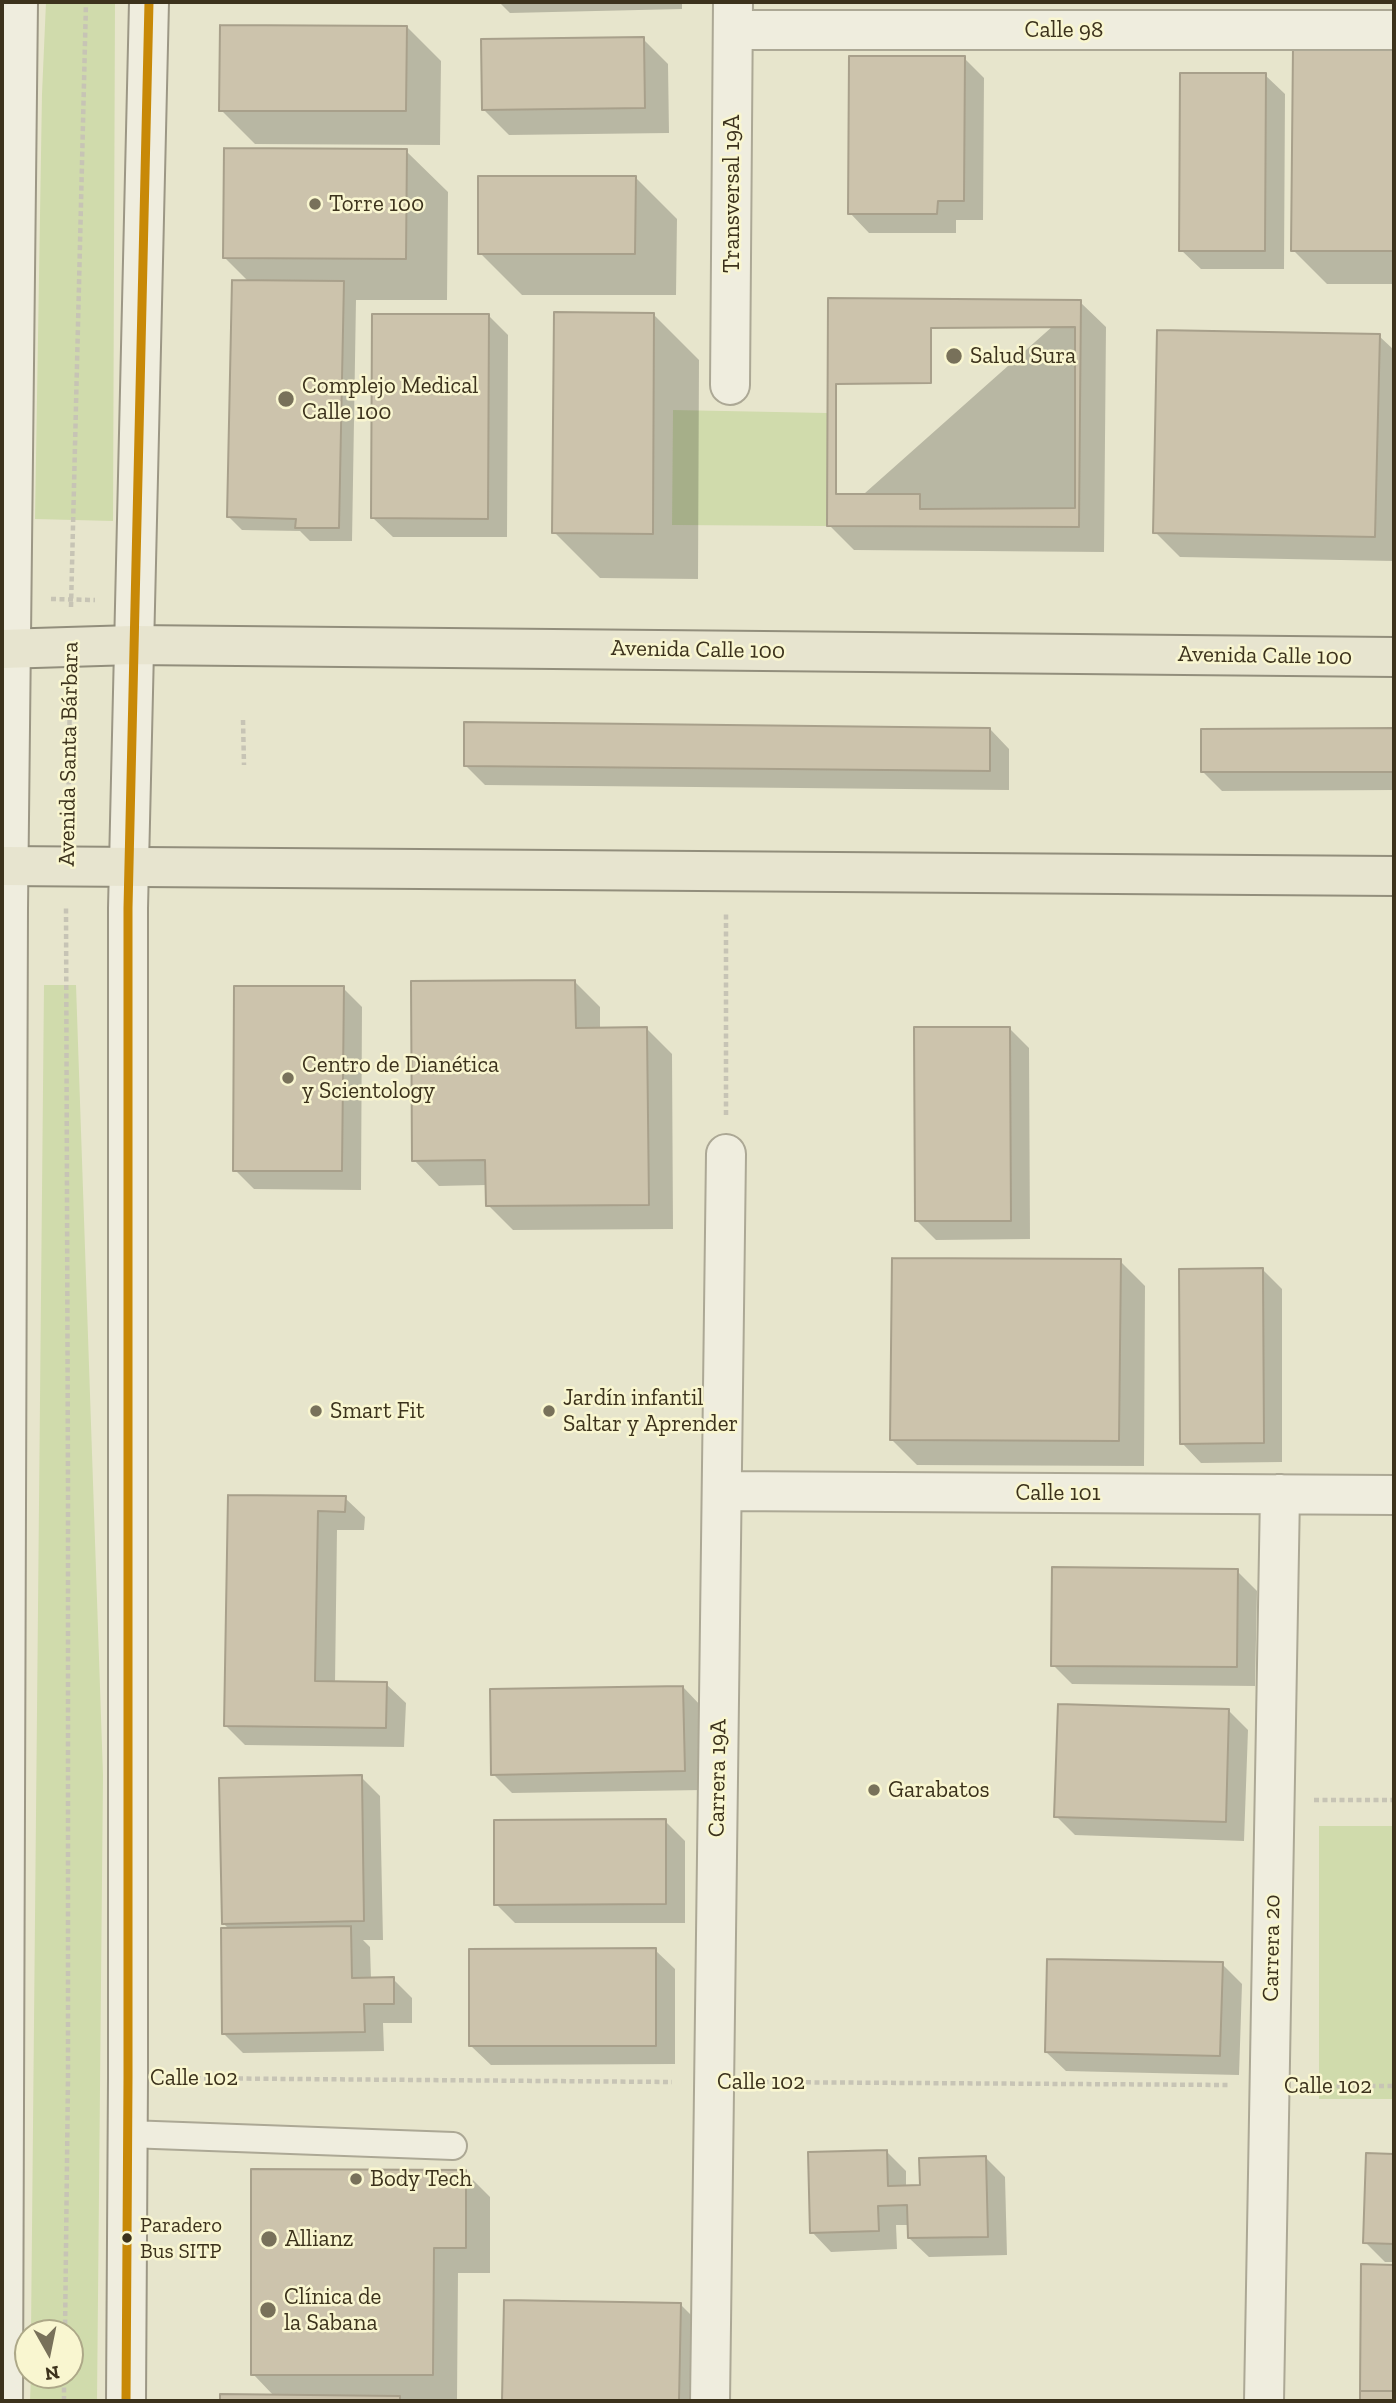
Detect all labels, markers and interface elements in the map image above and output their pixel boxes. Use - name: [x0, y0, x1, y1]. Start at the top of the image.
- street label: Calle 98: [1025, 16, 1103, 44]
- street label: Transversal 19A: [718, 115, 746, 273]
- place label: Torre 100: [329, 190, 424, 218]
- marker: Torre 100: [307, 196, 323, 212]
- place label: Salud Sura: [970, 342, 1076, 370]
- marker: Salud Sura: [944, 346, 964, 366]
- place label: Complejo Medical Calle 100: [302, 372, 478, 426]
- marker: Complejo Medical Calle 100: [276, 389, 296, 409]
- street label: Avenida Calle 100: [611, 635, 785, 665]
- street label: Avenida Santa Bárbara: [53, 641, 85, 867]
- street label: Avenida Calle 100: [1178, 641, 1352, 671]
- place label: Centro de Dianética y Scientology: [302, 1051, 499, 1105]
- marker: Centro de Dianética y Scientology: [280, 1070, 296, 1086]
- place label: Jardín infantil Saltar y Aprender: [563, 1384, 738, 1438]
- place label: Smart Fit: [330, 1397, 424, 1425]
- marker: Smart Fit: [308, 1403, 324, 1419]
- marker: Jardín infantil Saltar y Aprender: [541, 1403, 557, 1419]
- street label: Calle 101: [1015, 1479, 1101, 1507]
- street label: Carrera 19A: [703, 1719, 733, 1837]
- place label: Garabatos: [888, 1776, 990, 1804]
- marker: Garabatos: [866, 1782, 882, 1798]
- street label: Carrera 20: [1257, 1894, 1287, 2002]
- street label: Calle 102: [150, 2064, 238, 2092]
- street label: Calle 102: [717, 2068, 805, 2096]
- street label: Calle 102: [1284, 2072, 1372, 2100]
- place label: Body Tech: [370, 2165, 472, 2193]
- marker: Body Tech: [348, 2171, 364, 2187]
- place label: Paradero Bus SITP: [140, 2213, 222, 2263]
- place label: Allianz: [285, 2225, 354, 2253]
- marker: Allianz: [259, 2229, 279, 2249]
- marker: Paradero Bus SITP: [120, 2231, 134, 2245]
- place label: Clínica de la Sabana: [284, 2283, 381, 2337]
- marker: Clínica de la Sabana: [258, 2300, 278, 2320]
- north arrow: [14, 2319, 84, 2389]
- text: N: [43, 2361, 61, 2386]

